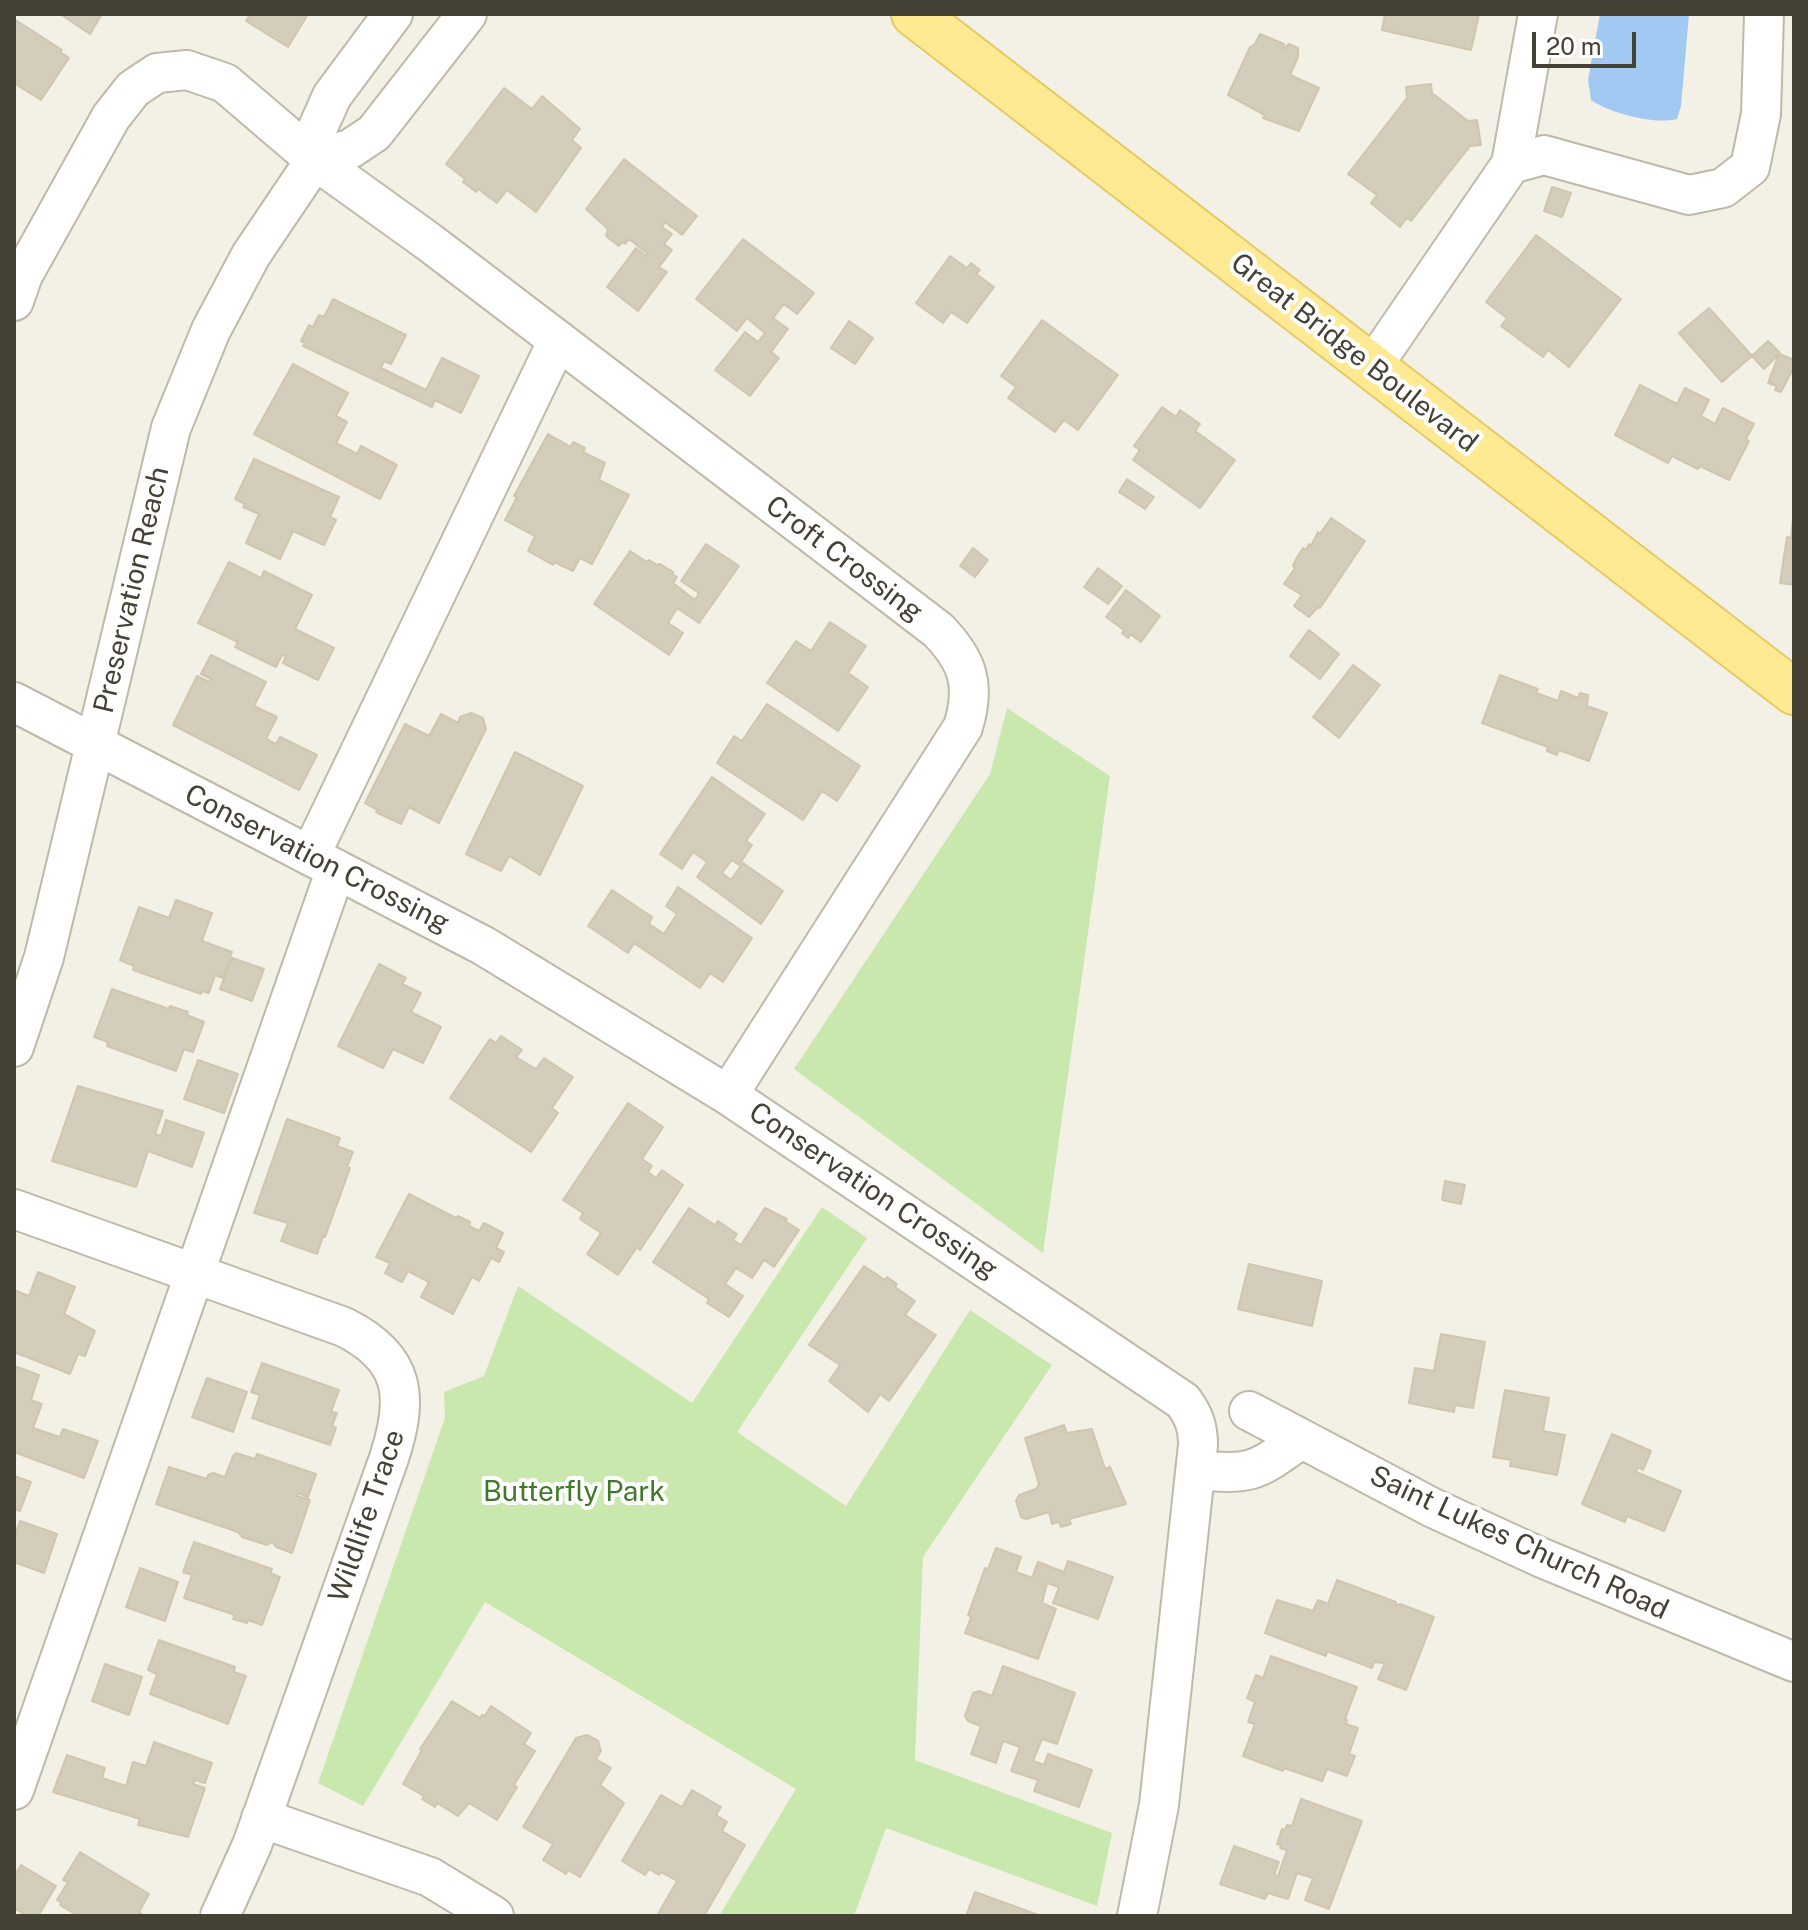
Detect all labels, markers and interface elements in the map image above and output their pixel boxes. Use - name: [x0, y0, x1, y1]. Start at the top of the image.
- scale bar: [1536, 16, 1640, 66]
- text: 20 m: [1546, 32, 1602, 60]
- street label: Great Bridge Boulevard: [1224, 246, 1484, 460]
- street label: Preservation Reach: [87, 464, 177, 716]
- street label: Croft Crossing: [759, 489, 929, 629]
- street label: Conservation Crossing: [179, 778, 455, 940]
- street label: Conservation Crossing: [742, 1095, 1004, 1287]
- street label: Wildlife Trace: [322, 1425, 412, 1607]
- street label: Saint Lukes Church Road: [1364, 1459, 1674, 1627]
- park label: Butterfly Park: [483, 1475, 665, 1509]

